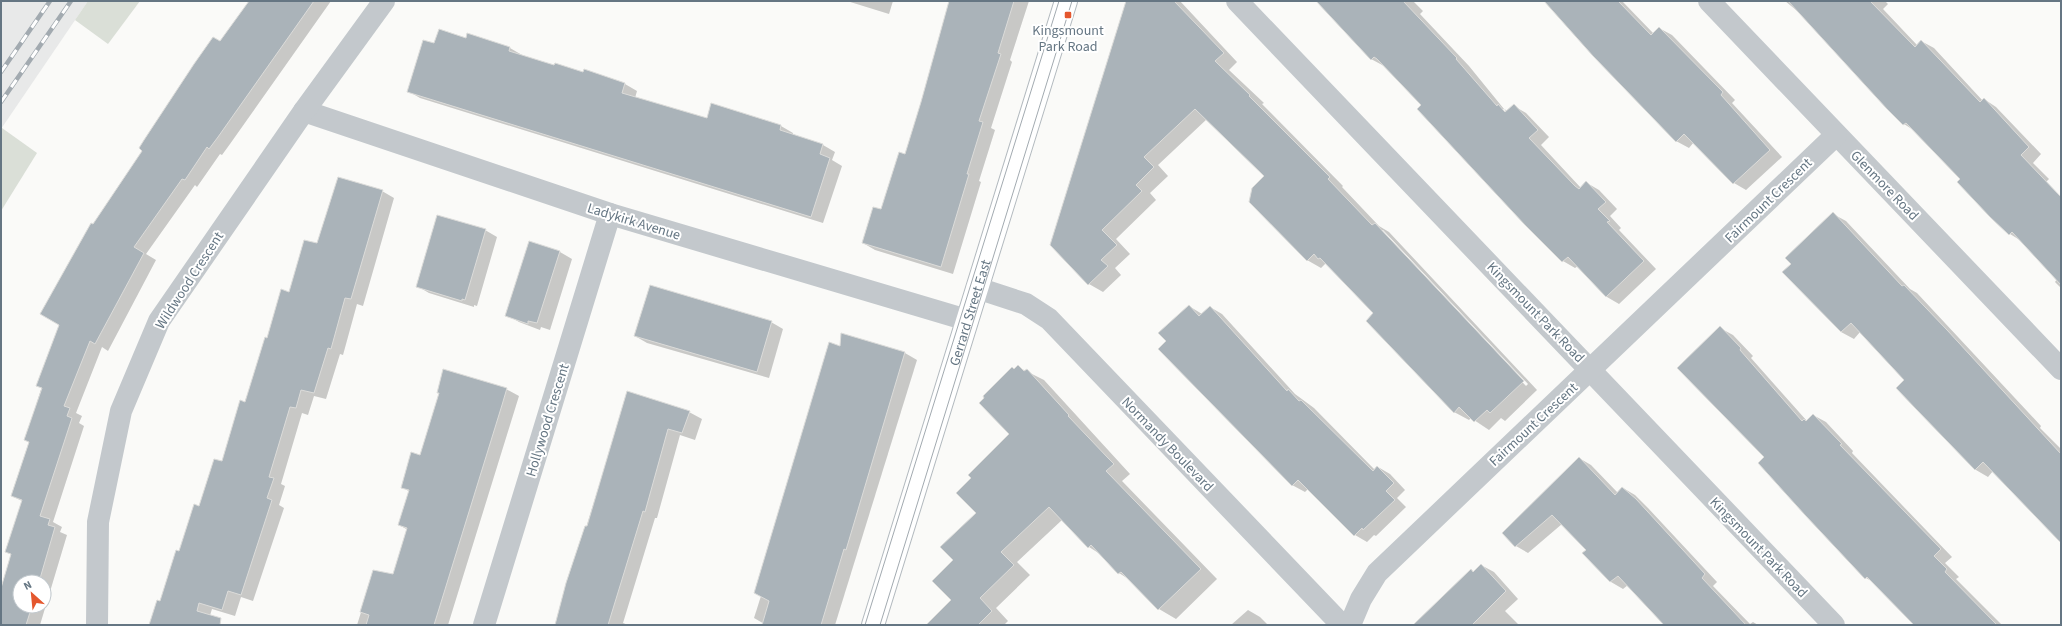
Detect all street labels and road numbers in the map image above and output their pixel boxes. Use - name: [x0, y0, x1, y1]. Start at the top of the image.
- street label: Glenmore Road: [1846, 146, 1923, 225]
- street label: Fairmount Crescent: [1720, 153, 1817, 248]
- street label: Ladykirk Avenue: [585, 198, 683, 246]
- street label: Wildwood Crescent: [151, 228, 229, 333]
- street label: Gerrard Street East: [945, 257, 996, 368]
- street label: Kingsmount Park Road: [1482, 258, 1589, 368]
- street label: Hollywood Crescent: [521, 361, 575, 479]
- street label: Fairmount Crescent: [1485, 378, 1583, 471]
- street label: Normandy Boulevard: [1117, 393, 1218, 497]
- street label: Kingsmount Park Road: [1705, 493, 1812, 603]

